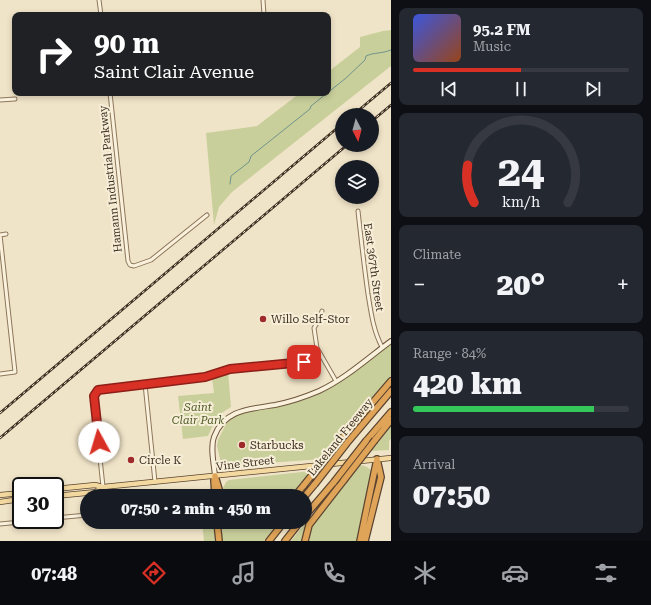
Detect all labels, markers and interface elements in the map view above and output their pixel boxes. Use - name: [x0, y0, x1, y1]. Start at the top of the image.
- text: 95.2 FM: [473, 21, 530, 39]
- text: 90 m: [94, 27, 159, 60]
- icon: right: [28, 28, 80, 80]
- text: Music: [473, 39, 511, 54]
- text: Saint Clair Avenue: [94, 61, 254, 82]
- icon: previous: [438, 78, 460, 100]
- icon: pause: [510, 78, 532, 100]
- icon: next: [582, 78, 604, 100]
- street label: Hamann Industrial Parkway: [96, 104, 125, 253]
- north arrow: [335, 108, 379, 152]
- map controls: [335, 108, 379, 204]
- text: 24: [498, 147, 544, 196]
- button: layers: [335, 160, 379, 204]
- text: km/h: [502, 194, 540, 210]
- street label: East 367th Street: [361, 222, 386, 312]
- text: Climate: [413, 247, 461, 262]
- text: 20°: [497, 267, 545, 302]
- text: −: [413, 272, 425, 297]
- text: +: [617, 272, 629, 297]
- place label: Willo Self-Stor: [271, 313, 350, 326]
- marker: Willo Self-Stor: [258, 314, 268, 324]
- pin: [287, 345, 321, 379]
- text: Range · 84%: [413, 346, 486, 361]
- icon: arrive: [293, 351, 315, 373]
- text: 420 km: [413, 366, 522, 401]
- street label: Lakeland Freeway: [305, 396, 376, 479]
- park label: Saint Clair Park: [172, 401, 224, 427]
- position arrow: [78, 421, 120, 463]
- place label: Starbucks: [250, 439, 304, 452]
- marker: Starbucks: [237, 440, 247, 450]
- street label: Vine Street: [215, 453, 275, 474]
- place label: Circle K: [139, 454, 181, 467]
- marker: Circle K: [126, 455, 136, 465]
- text: Arrival: [413, 457, 455, 472]
- speed limit sign: 30: [12, 477, 64, 529]
- text: 07:50: [413, 477, 490, 512]
- text: 07:50 · 2 min · 450 m: [121, 500, 271, 518]
- icon: directions: [140, 559, 168, 587]
- icon: music: [230, 559, 258, 587]
- icon: phone: [320, 559, 348, 587]
- icon: climate: [411, 559, 439, 587]
- icon: car: [501, 559, 529, 587]
- icon: filters: [592, 559, 620, 587]
- text: 07:48: [31, 563, 77, 584]

